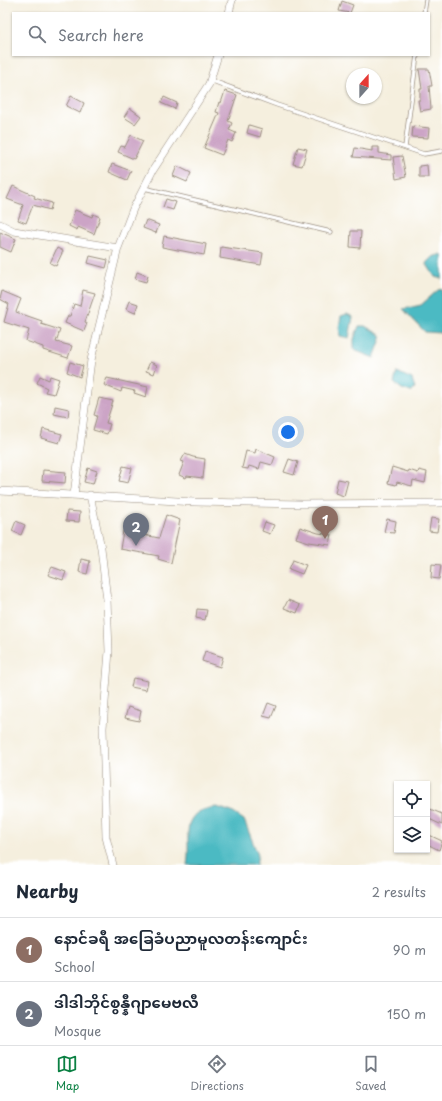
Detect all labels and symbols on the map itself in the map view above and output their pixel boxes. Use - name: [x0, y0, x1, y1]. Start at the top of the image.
- north arrow: [346, 68, 382, 104]
- your location: [278, 422, 298, 442]
- pin: 1: [312, 506, 338, 539]
- pin: 2: [123, 513, 149, 546]

